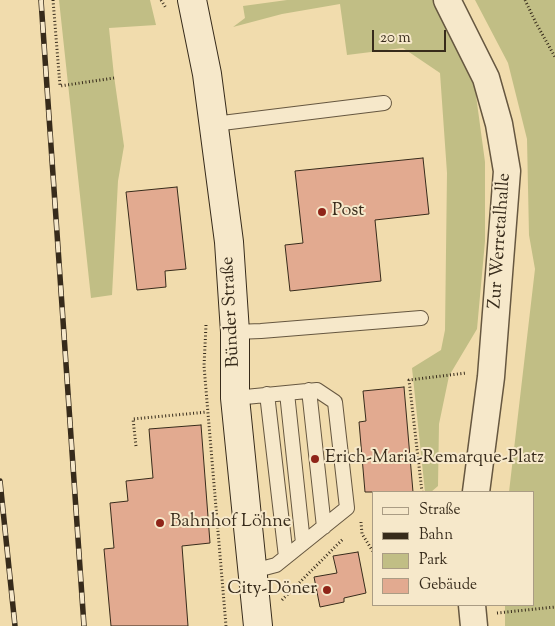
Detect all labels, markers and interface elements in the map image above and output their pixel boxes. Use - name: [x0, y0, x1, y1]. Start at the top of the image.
- scale bar: [375, 20, 449, 52]
- text: 20 m: [380, 28, 411, 49]
- street label: Zur Werretalhalle: [485, 172, 517, 310]
- place label: Post: [332, 201, 364, 223]
- marker: Post: [316, 206, 328, 218]
- street label: Bünder Straße: [218, 256, 246, 368]
- place label: Erich-Maria-Remarque-Platz: [325, 448, 544, 470]
- marker: Erich-Maria-Remarque-Platz: [309, 453, 321, 465]
- legend: [372, 491, 535, 606]
- text: Straße: [419, 500, 461, 521]
- place label: Bahnhof Löhne: [170, 512, 291, 534]
- marker: Bahnhof Löhne: [154, 517, 166, 529]
- text: Bahn: [419, 525, 453, 546]
- text: Park: [419, 550, 448, 571]
- text: Gebäude: [419, 575, 477, 596]
- place label: City-Döner: [227, 579, 317, 601]
- marker: City-Döner: [321, 584, 333, 596]

